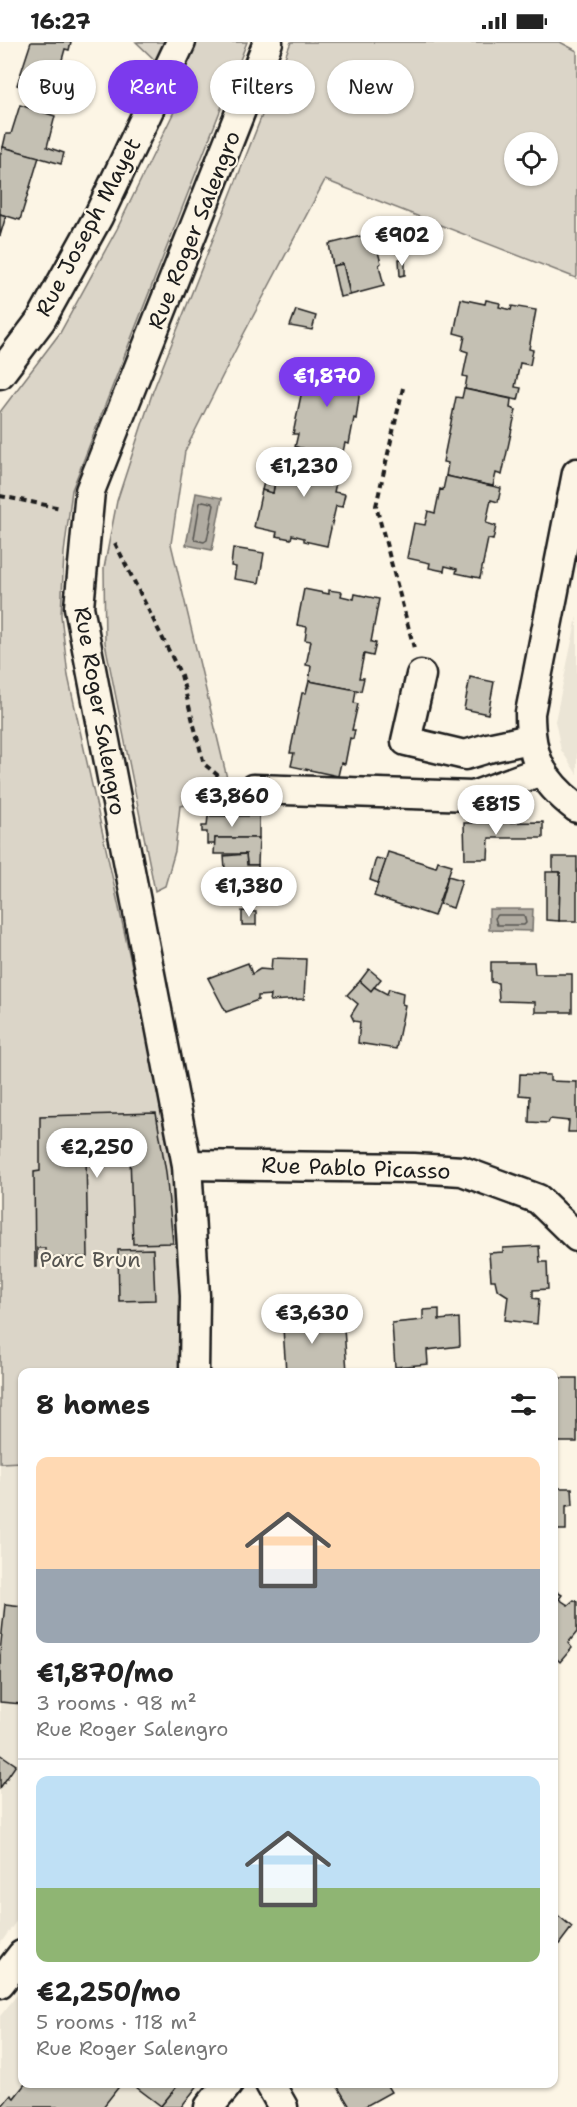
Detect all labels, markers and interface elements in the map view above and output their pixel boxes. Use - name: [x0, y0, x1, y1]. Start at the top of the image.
- text: 16:27: [30, 7, 91, 36]
- chip: Buy: [18, 60, 96, 114]
- chip: Rent: [108, 60, 198, 114]
- chip: Filters: [210, 60, 315, 114]
- chip: New: [327, 60, 414, 114]
- street label: Rue Roger Salengro: [141, 126, 247, 334]
- map controls: [504, 132, 558, 186]
- button: locate: [504, 132, 558, 186]
- street label: Rue Joseph Mayet: [29, 133, 147, 321]
- pin: €902: [366, 216, 438, 267]
- text: €902: [374, 222, 430, 248]
- pin: €1,870: [278, 357, 376, 408]
- text: €1,870: [293, 363, 361, 389]
- pin: €1,230: [255, 447, 353, 498]
- text: €1,230: [270, 453, 338, 479]
- street label: Rue Roger Salengro: [67, 604, 133, 818]
- pin: €3,860: [183, 777, 281, 828]
- text: €3,860: [195, 783, 269, 809]
- pin: €815: [460, 785, 532, 836]
- text: €815: [471, 791, 521, 817]
- pin: €1,380: [200, 867, 298, 918]
- text: €1,380: [215, 873, 283, 899]
- pin: €2,250: [48, 1128, 146, 1179]
- text: €2,250: [60, 1134, 134, 1160]
- street label: Rue Pablo Picasso: [261, 1150, 451, 1186]
- park label: Parc Brun: [39, 1245, 141, 1274]
- pin: €3,630: [263, 1294, 361, 1345]
- text: €3,630: [275, 1300, 349, 1326]
- text: 8 homes: [36, 1387, 150, 1422]
- icon: filters: [507, 1388, 540, 1421]
- icon: home: [234, 1496, 342, 1604]
- text: €1,870/mo: [36, 1655, 174, 1690]
- text: 3 rooms · 98 m²: [36, 1690, 197, 1716]
- text: Rue Roger Salengro: [36, 1716, 228, 1742]
- icon: home: [234, 1815, 342, 1923]
- text: €2,250/mo: [36, 1974, 181, 2009]
- text: 5 rooms · 118 m²: [36, 2009, 197, 2035]
- text: Rue Roger Salengro: [36, 2035, 228, 2061]

